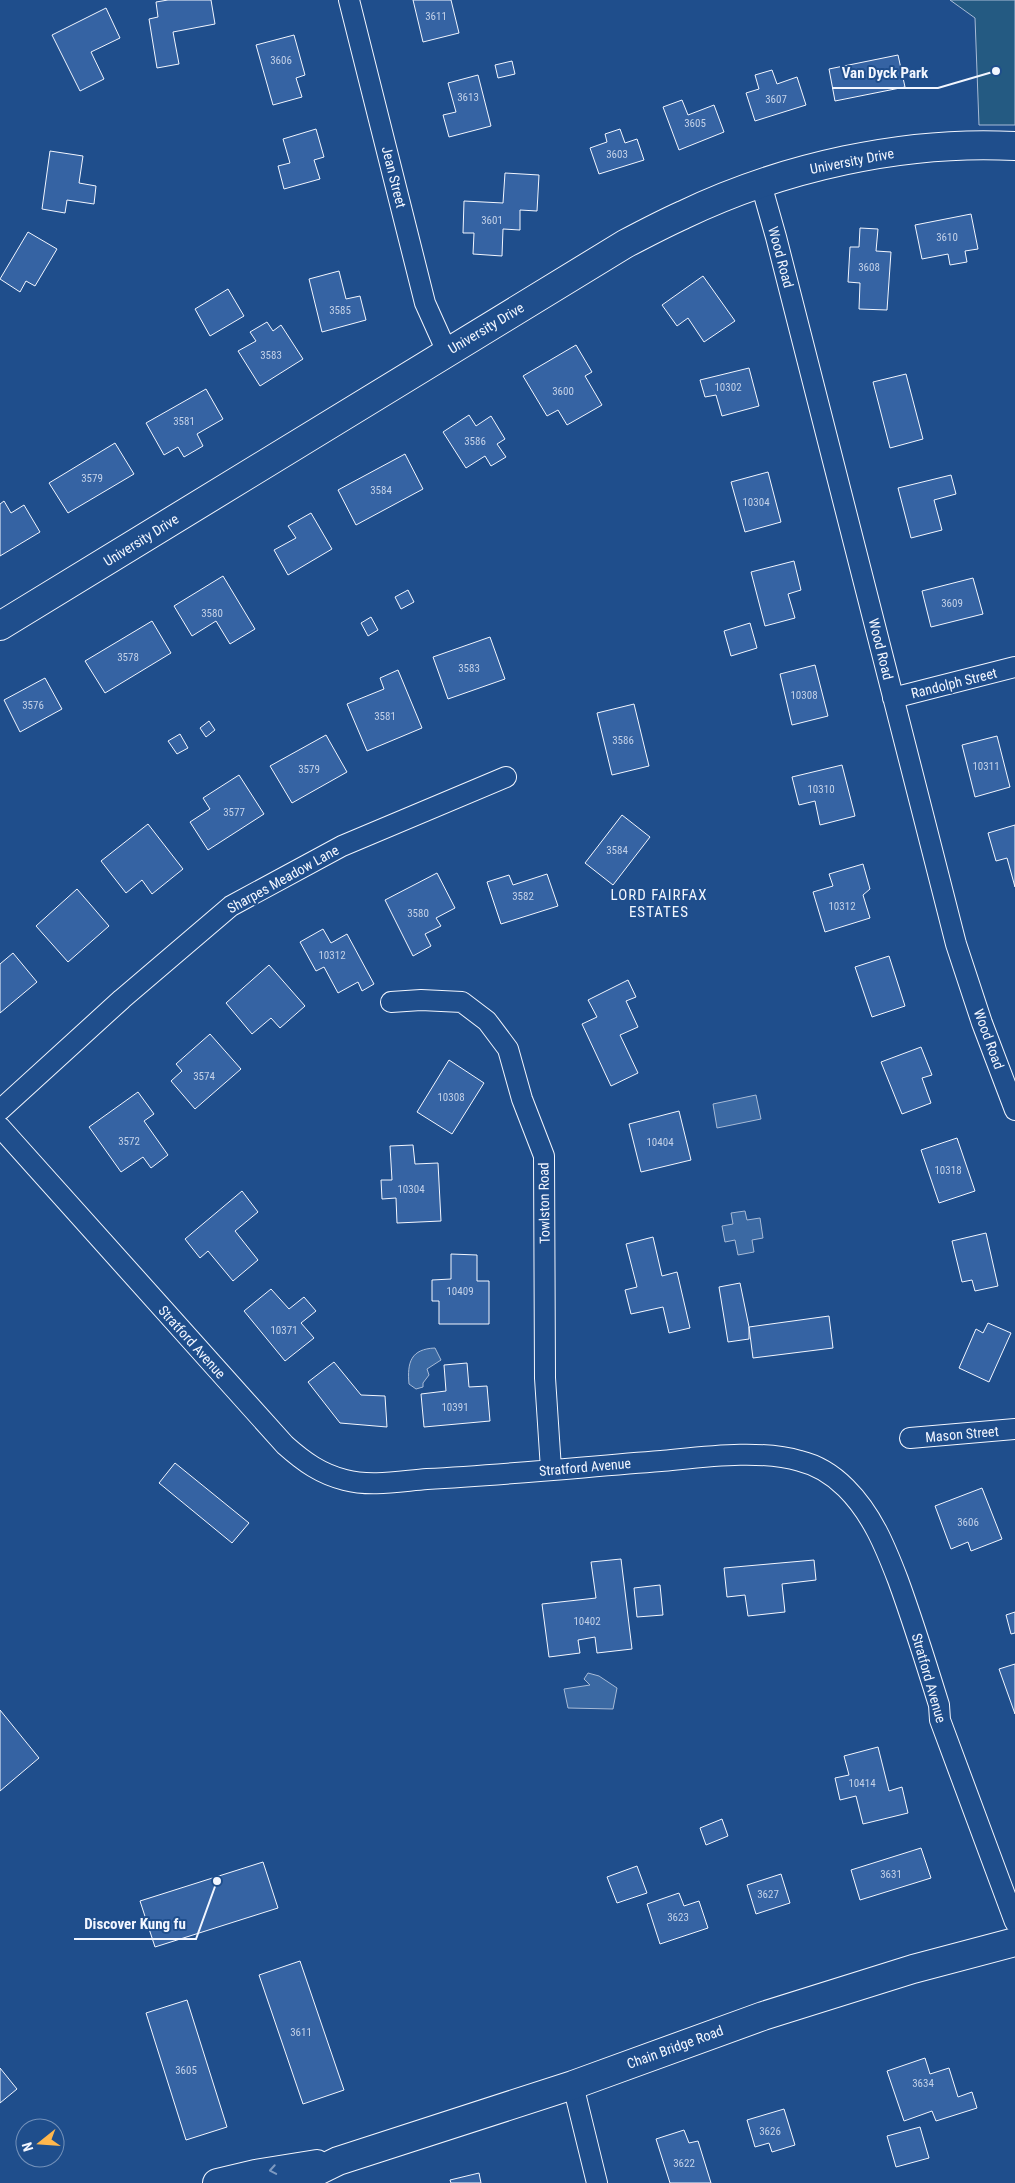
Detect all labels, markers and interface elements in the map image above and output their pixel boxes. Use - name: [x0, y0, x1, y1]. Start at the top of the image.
- house number: 3611: [425, 10, 447, 23]
- house number: 3606: [270, 54, 292, 67]
- callout: Van Dyck Park: [832, 58, 938, 88]
- text: Van Dyck Park: [842, 64, 929, 82]
- house number: 3613: [457, 91, 479, 104]
- house number: 3607: [765, 93, 787, 106]
- house number: 3605: [684, 117, 706, 130]
- street label: Jean Street: [379, 145, 409, 209]
- street label: University Drive: [809, 145, 896, 177]
- house number: 3603: [606, 148, 628, 161]
- house number: 3601: [481, 214, 503, 227]
- street label: Wood Road: [765, 225, 797, 289]
- house number: 3610: [936, 231, 958, 244]
- house number: 3608: [858, 261, 880, 274]
- street label: University Drive: [445, 299, 527, 357]
- house number: 3585: [329, 304, 351, 317]
- house number: 3583: [260, 349, 282, 362]
- house number: 10302: [714, 381, 742, 394]
- house number: 3600: [552, 385, 574, 398]
- house number: 3581: [173, 415, 195, 428]
- house number: 3586: [464, 435, 486, 448]
- house number: 3579: [81, 472, 103, 485]
- house number: 3584: [370, 484, 392, 497]
- house number: 10304: [742, 496, 770, 509]
- street label: University Drive: [101, 510, 182, 569]
- house number: 3609: [941, 597, 963, 610]
- house number: 3580: [201, 607, 223, 620]
- street label: Wood Road: [866, 617, 896, 681]
- house number: 3578: [117, 651, 139, 664]
- house number: 3583: [458, 662, 480, 675]
- street label: Randolph Street: [909, 665, 999, 701]
- house number: 10308: [790, 689, 818, 702]
- house number: 3576: [22, 699, 44, 712]
- house number: 3581: [374, 710, 396, 723]
- house number: 3586: [612, 734, 634, 747]
- house number: 10311: [972, 760, 1000, 773]
- house number: 3579: [298, 763, 320, 776]
- house number: 10310: [807, 783, 835, 796]
- house number: 3577: [223, 806, 245, 819]
- street label: Sharpes Meadow Lane: [224, 842, 342, 916]
- house number: 3584: [606, 844, 628, 857]
- district label: LORD FAIRFAX ESTATES: [611, 886, 707, 921]
- house number: 3582: [512, 890, 534, 903]
- house number: 10312: [828, 900, 856, 913]
- house number: 3580: [407, 907, 429, 920]
- house number: 10312: [318, 949, 346, 962]
- street label: Wood Road: [971, 1007, 1007, 1071]
- house number: 3574: [193, 1070, 215, 1083]
- house number: 10308: [437, 1091, 465, 1104]
- house number: 3572: [118, 1135, 140, 1148]
- house number: 10404: [646, 1136, 674, 1149]
- street label: Towlston Road: [535, 1162, 553, 1244]
- house number: 10318: [934, 1164, 962, 1177]
- house number: 10304: [397, 1183, 425, 1196]
- house number: 10409: [446, 1285, 474, 1298]
- street label: Stratford Avenue: [155, 1302, 229, 1382]
- house number: 10371: [270, 1324, 298, 1337]
- house number: 10391: [441, 1401, 469, 1414]
- street label: Mason Street: [925, 1423, 999, 1445]
- street label: Stratford Avenue: [538, 1455, 632, 1479]
- house number: 3606: [957, 1516, 979, 1529]
- house number: 10402: [573, 1615, 601, 1628]
- street label: Stratford Avenue: [909, 1631, 950, 1725]
- house number: 10414: [848, 1777, 876, 1790]
- house number: 3631: [880, 1868, 902, 1881]
- house number: 3627: [757, 1888, 779, 1901]
- callout: Discover Kung fu: [74, 1909, 196, 1939]
- house number: 3623: [667, 1911, 689, 1924]
- text: Discover Kung fu: [84, 1915, 186, 1933]
- street label: Chain Bridge Road: [625, 2022, 725, 2072]
- house number: 3611: [290, 2026, 312, 2039]
- house number: 3605: [175, 2064, 197, 2077]
- house number: 3634: [912, 2077, 934, 2090]
- north arrow: [15, 2118, 65, 2168]
- house number: 3626: [759, 2125, 781, 2138]
- text: N: [19, 2140, 36, 2153]
- house number: 3622: [673, 2157, 695, 2170]
- one-way arrow: [268, 2165, 277, 2175]

